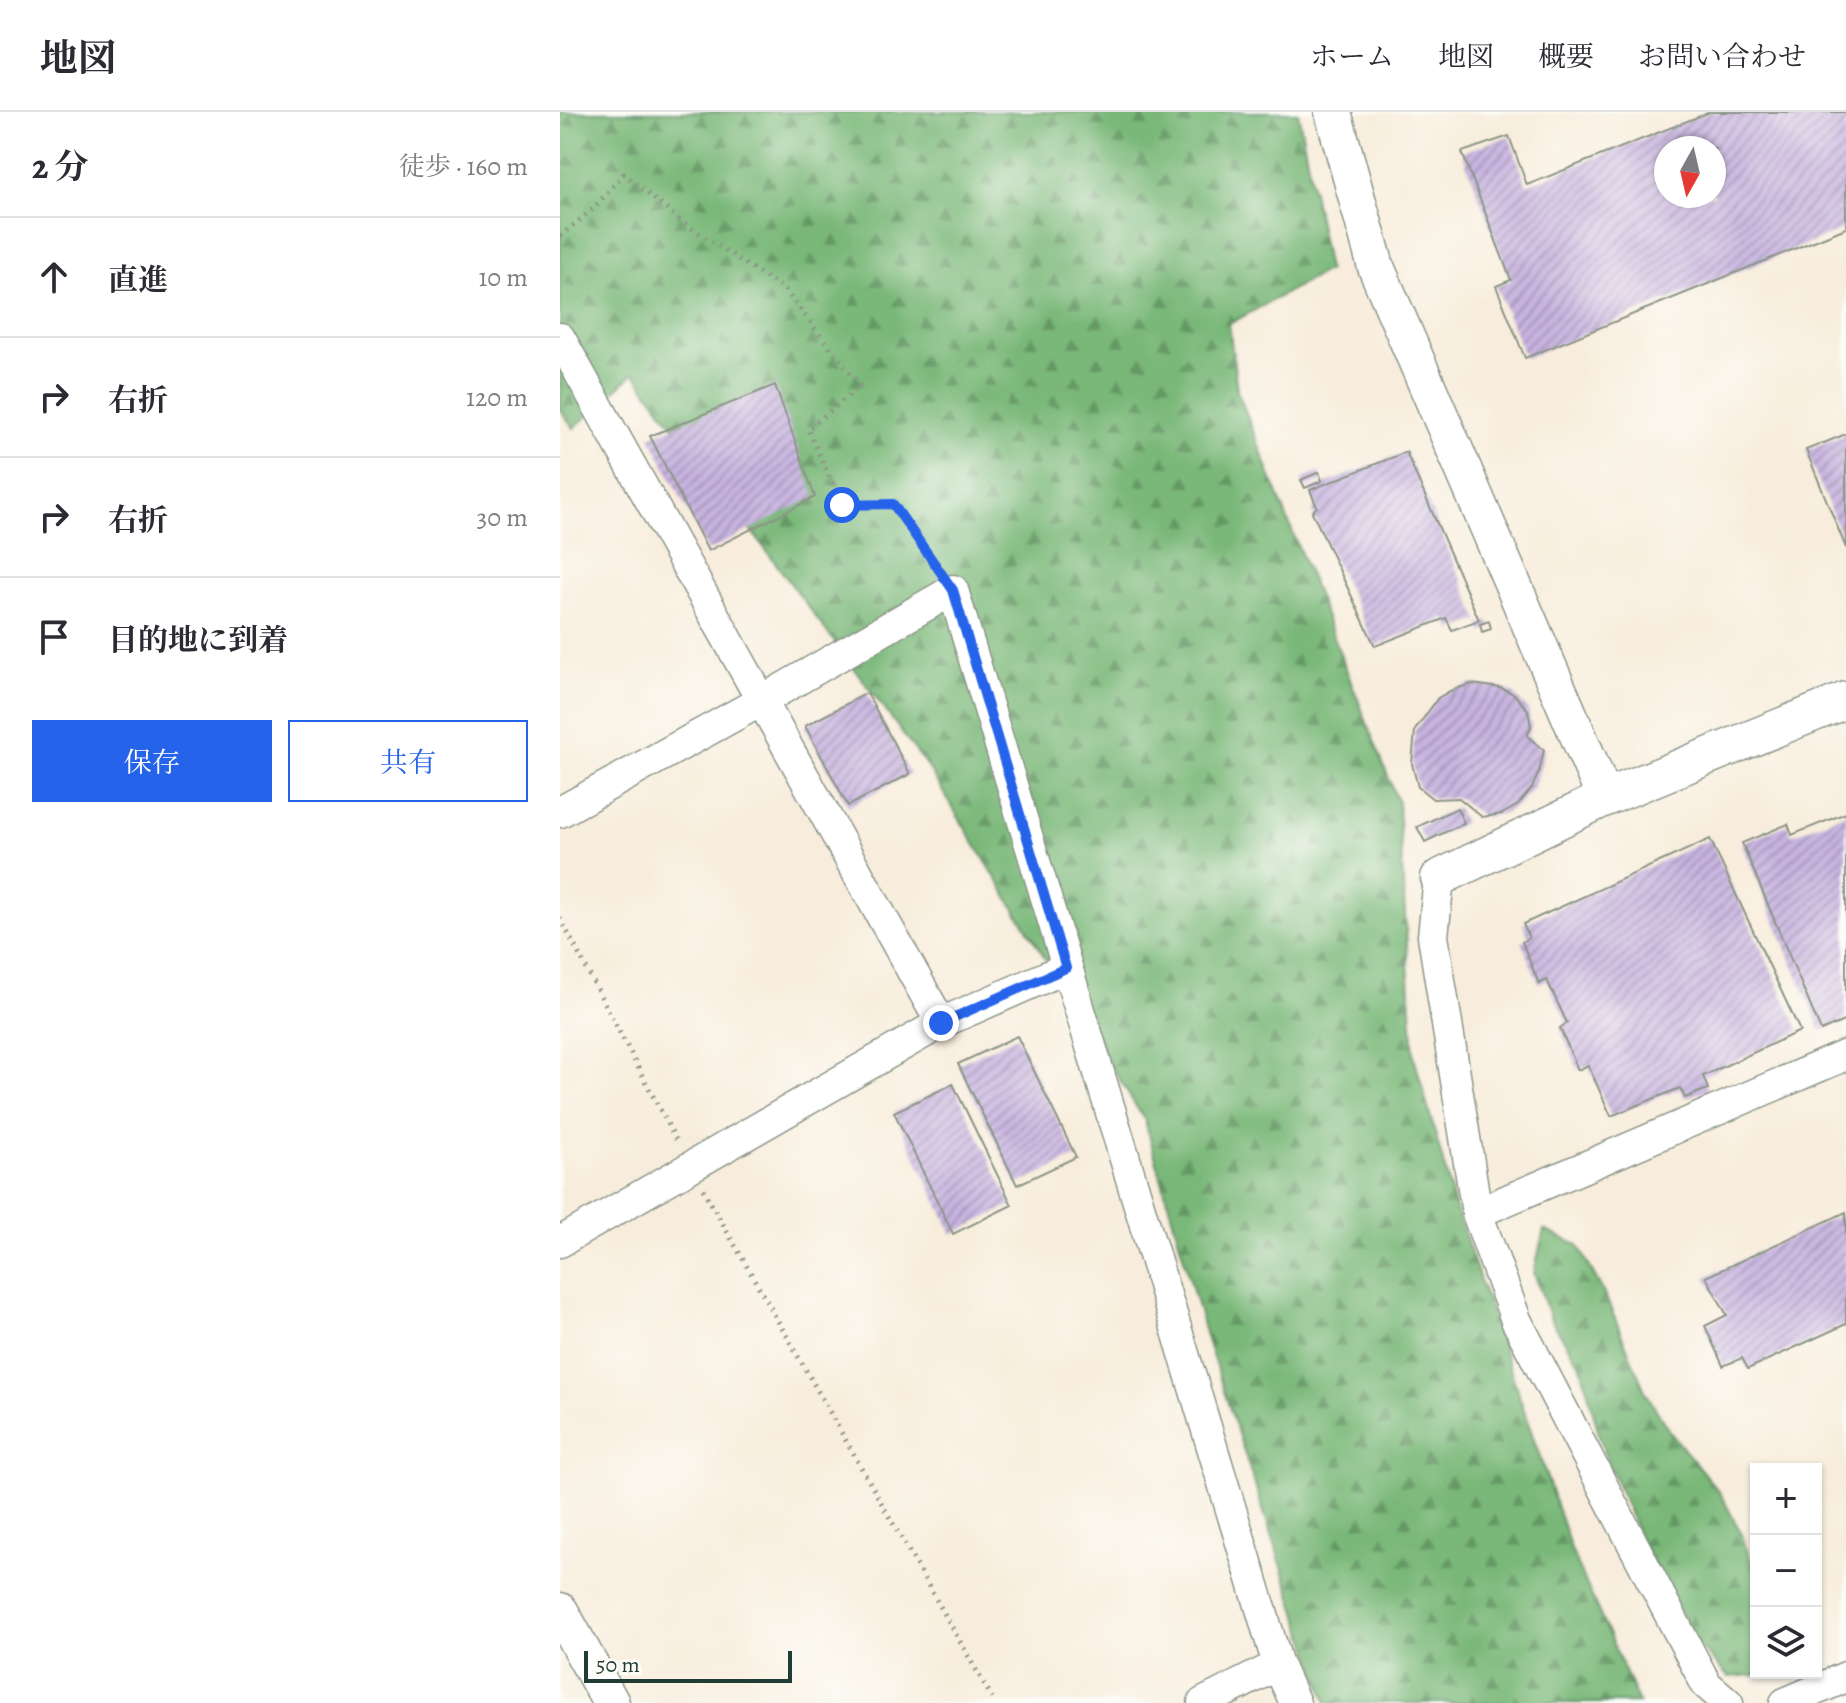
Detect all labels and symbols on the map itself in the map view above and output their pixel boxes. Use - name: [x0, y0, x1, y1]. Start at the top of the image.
- north arrow: [1654, 136, 1726, 208]
- route start: [824, 487, 860, 523]
- route end: [923, 1005, 959, 1041]
- scale bar: [584, 1647, 792, 1683]

